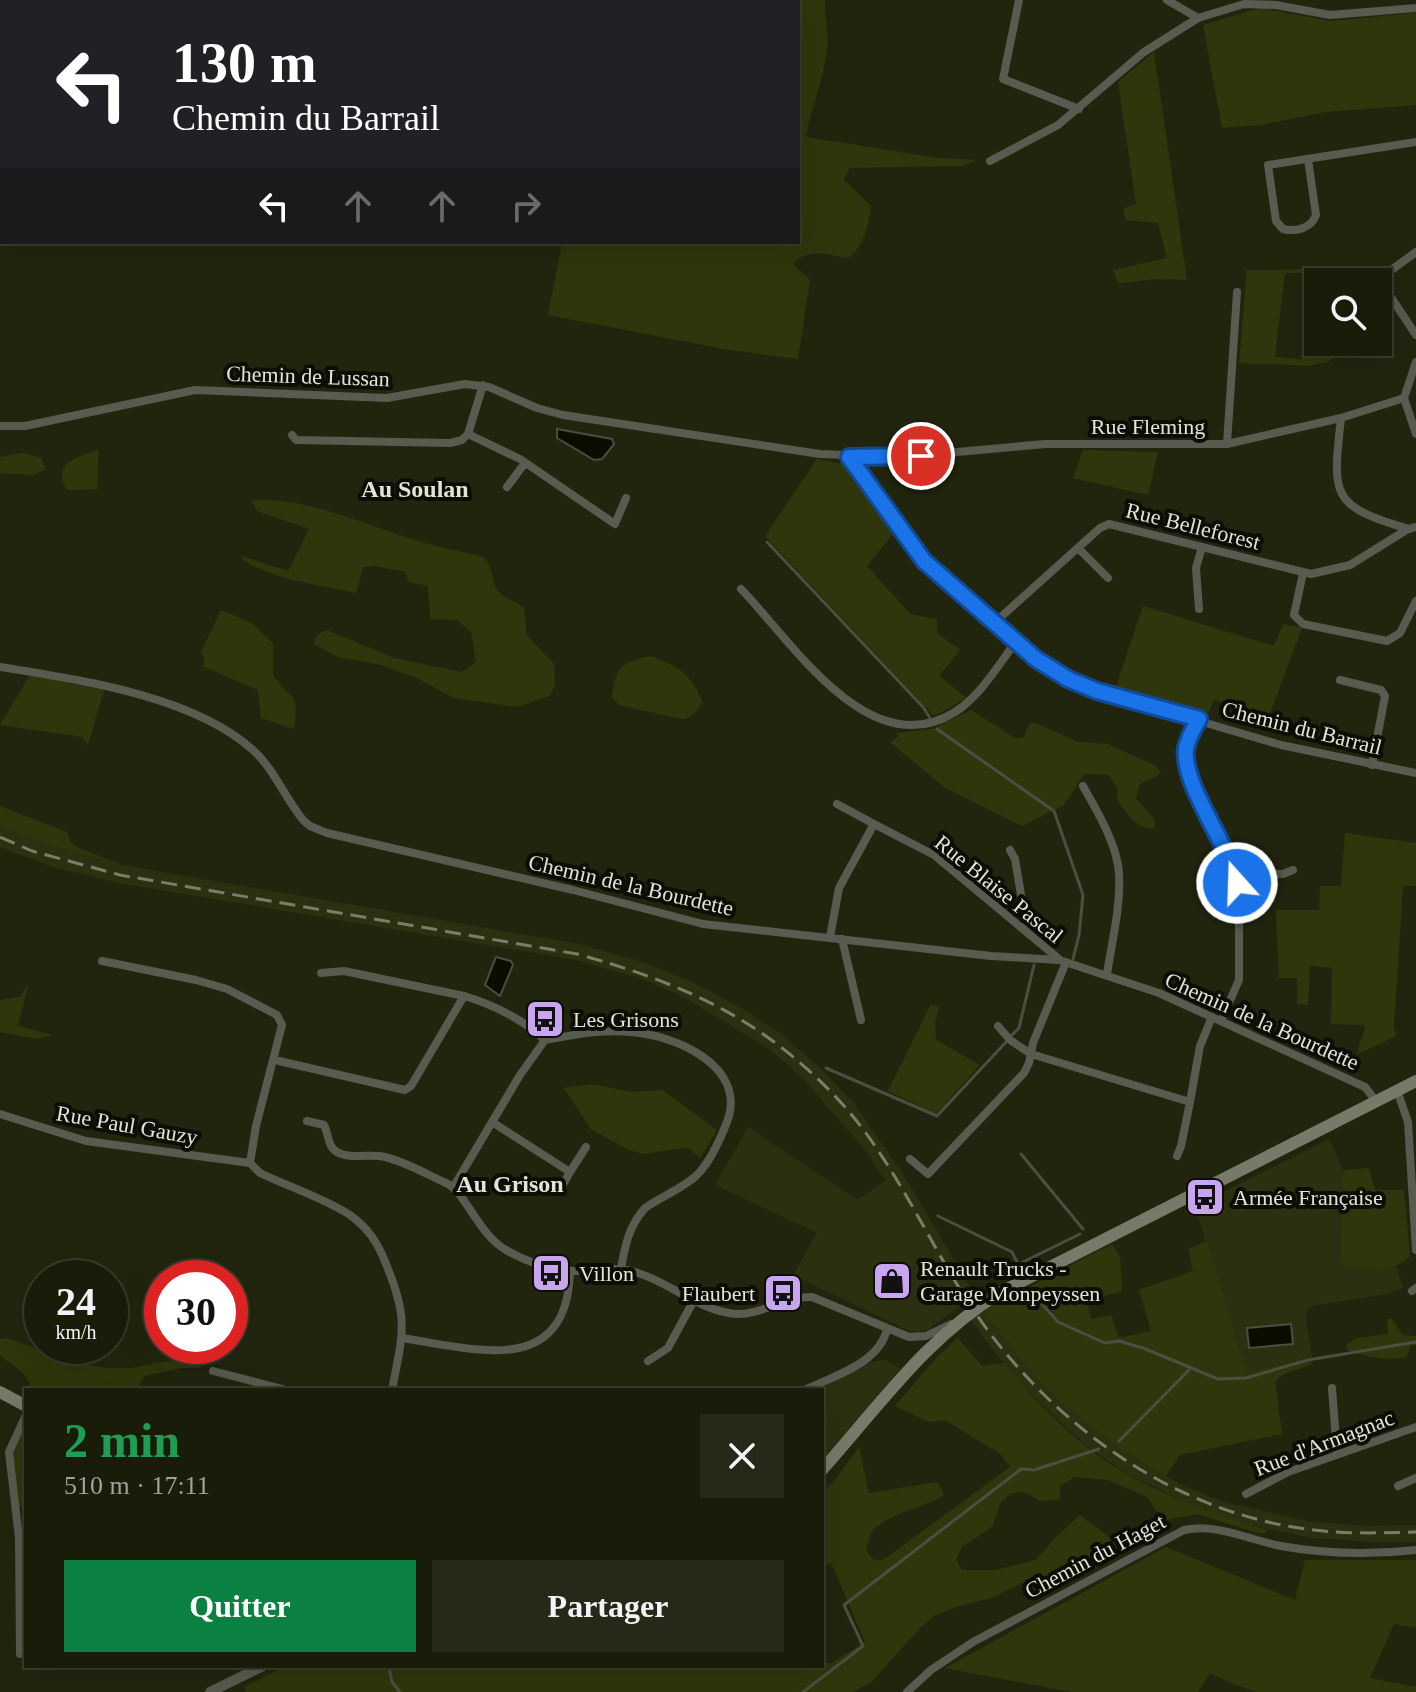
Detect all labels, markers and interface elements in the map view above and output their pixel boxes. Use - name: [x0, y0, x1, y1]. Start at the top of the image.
- icon: left: [40, 32, 144, 136]
- text: 130 m: [172, 32, 317, 94]
- text: Chemin du Barrail: [172, 98, 440, 138]
- icon: left: [252, 184, 296, 228]
- icon: ahead: [336, 184, 380, 228]
- icon: ahead: [420, 184, 464, 228]
- icon: right: [504, 184, 548, 228]
- map controls: [1304, 268, 1392, 356]
- button: search: [1304, 268, 1392, 356]
- street label: Chemin de Lussan: [226, 361, 390, 391]
- street label: Rue Fleming: [1091, 414, 1205, 439]
- pin: [887, 422, 955, 490]
- icon: arrive: [899, 434, 943, 478]
- district label: Au Soulan: [361, 476, 469, 502]
- street label: Rue Belleforest: [1123, 497, 1263, 555]
- street label: Chemin du Barrail: [1220, 696, 1384, 760]
- street label: Rue Blaise Pascal: [930, 830, 1068, 948]
- position arrow: [1195, 841, 1279, 925]
- street label: Chemin de la Bourdette: [526, 849, 736, 921]
- street label: Chemin de la Bourdette: [1161, 967, 1363, 1075]
- bus stop icon: Les Grisons: [524, 998, 566, 1040]
- place label: Les Grisons: [573, 1007, 679, 1032]
- street label: Rue Paul Gauzy: [54, 1100, 200, 1150]
- district label: Au Grison: [456, 1171, 564, 1197]
- bus stop icon: Armée Française: [1184, 1176, 1226, 1218]
- place label: Armée Française: [1233, 1185, 1383, 1210]
- bus stop icon: Villon: [530, 1252, 572, 1294]
- place label: Renault Trucks - Garage Monpeyssen: [920, 1256, 1100, 1306]
- speed limit sign: 30: [144, 1260, 248, 1364]
- shop icon: Renault Trucks - Garage Monpeyssen: [871, 1260, 913, 1302]
- place label: Villon: [579, 1261, 634, 1286]
- bus stop icon: Flaubert: [762, 1272, 804, 1314]
- text: 24: [56, 1279, 96, 1324]
- place label: Flaubert: [682, 1281, 755, 1306]
- text: km/h: [55, 1321, 97, 1343]
- street label: Rue d'Armagnac: [1251, 1405, 1398, 1481]
- text: 2 min: [64, 1414, 180, 1467]
- button: close: [700, 1414, 784, 1498]
- text: 510 m · 17:11: [64, 1471, 210, 1500]
- street label: Chemin du Haget: [1021, 1509, 1169, 1603]
- button: Quitter: [64, 1560, 416, 1652]
- button: Partager: [432, 1560, 784, 1652]

